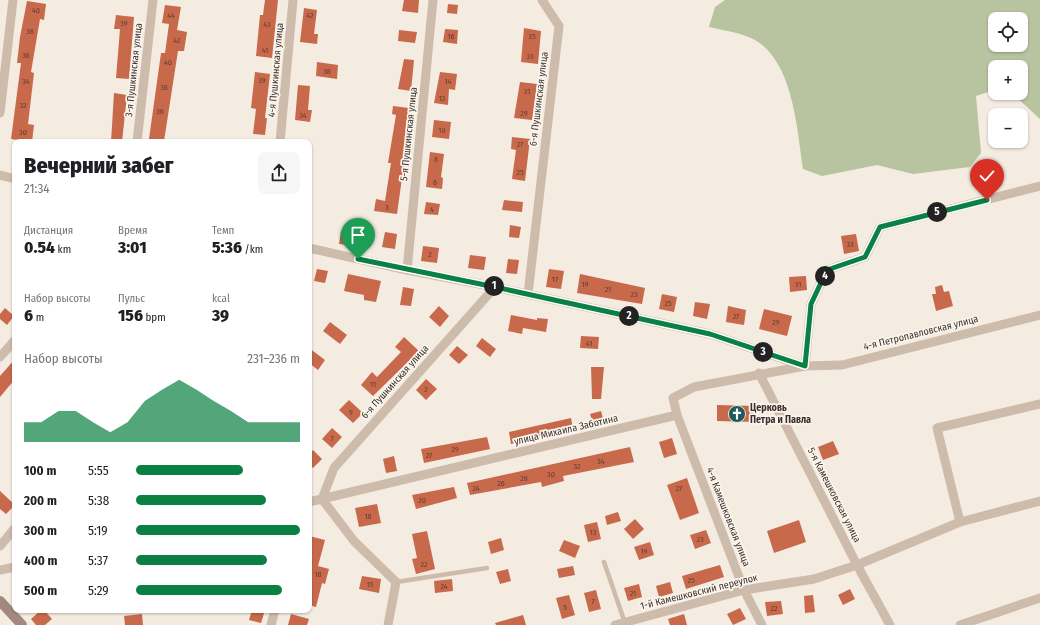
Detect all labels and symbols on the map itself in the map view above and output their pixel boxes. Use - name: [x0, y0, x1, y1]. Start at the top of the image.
- house number: 40: [32, 6, 40, 15]
- house number: 44: [167, 11, 175, 20]
- house number: 42: [306, 11, 314, 20]
- house number: 39: [120, 19, 128, 28]
- house number: 43: [263, 20, 271, 29]
- street label: 3-я Пушкинская улица: [123, 22, 145, 118]
- street label: 4-я Пушкинская улица: [266, 22, 286, 118]
- house number: 38: [26, 27, 34, 36]
- house number: 16: [447, 32, 455, 41]
- house number: 35: [528, 32, 536, 41]
- house number: 42: [173, 36, 181, 45]
- house number: 41: [262, 46, 268, 55]
- house number: 36: [22, 51, 30, 60]
- street label: 6-я Пушкинская улица: [527, 51, 551, 147]
- house number: 33: [526, 52, 534, 61]
- house number: 40: [164, 58, 172, 67]
- house number: 38: [323, 67, 331, 76]
- house number: 39: [258, 76, 266, 85]
- house number: 34: [22, 77, 30, 86]
- house number: 14: [445, 77, 452, 86]
- house number: 38: [160, 83, 168, 92]
- street label: 5-я Пушкинская улица: [398, 86, 420, 182]
- house number: 31: [524, 87, 530, 96]
- house number: 12: [439, 94, 446, 103]
- house number: 32: [19, 101, 27, 110]
- house number: 36: [156, 107, 164, 116]
- house number: 29: [520, 109, 528, 118]
- house number: 34: [299, 111, 307, 120]
- house number: 10: [438, 126, 446, 135]
- house number: 30: [19, 128, 27, 137]
- house number: 27: [517, 140, 524, 149]
- house number: 8: [434, 155, 438, 164]
- pin: [970, 159, 1004, 200]
- house number: 25: [516, 168, 524, 177]
- house number: 6: [433, 178, 437, 187]
- pin: 5: [927, 202, 947, 222]
- house number: 3: [385, 203, 389, 212]
- house number: 4: [430, 205, 434, 214]
- pin: [341, 218, 375, 259]
- house number: 33: [846, 240, 854, 249]
- house number: 2: [428, 250, 432, 259]
- pin: 4: [815, 266, 835, 286]
- house number: 17: [552, 275, 559, 284]
- pin: 1: [484, 276, 504, 296]
- house number: 19: [581, 280, 589, 289]
- house number: 31: [795, 280, 801, 289]
- house number: 21: [605, 285, 611, 294]
- house number: 23: [630, 290, 638, 299]
- house number: 25: [664, 299, 672, 308]
- pin: 2: [619, 306, 639, 326]
- house number: 27: [733, 312, 740, 321]
- street label: 4-я Петропавловская улица: [862, 313, 980, 353]
- house number: 29: [772, 318, 780, 327]
- house number: 41: [586, 339, 592, 348]
- pin: 3: [753, 342, 773, 362]
- street label: 6-я Пушкинская улица: [359, 343, 431, 421]
- house number: 11: [370, 380, 376, 389]
- house number: 2: [424, 385, 428, 394]
- place label: Церковь Петра и Павла: [750, 402, 811, 426]
- church icon: Церковь Петра и Павла: [727, 404, 747, 424]
- house number: 9: [349, 408, 353, 417]
- street label: улица Михаила Заботина: [513, 412, 619, 448]
- house number: 7: [330, 434, 334, 443]
- house number: 29: [451, 445, 459, 454]
- street label: 5-я Камешковская улица: [805, 446, 863, 544]
- house number: 27: [426, 451, 433, 460]
- house number: 34: [597, 457, 605, 466]
- house number: 32: [573, 462, 581, 471]
- street label: 4-я Камешковская улица: [704, 466, 752, 568]
- house number: 30: [547, 470, 555, 479]
- house number: 28: [520, 474, 528, 483]
- house number: 26: [497, 479, 505, 488]
- house number: 24: [472, 484, 480, 493]
- house number: 27: [676, 484, 683, 493]
- house number: 20: [418, 496, 426, 505]
- house number: 18: [364, 512, 372, 521]
- house number: 13: [590, 528, 597, 537]
- house number: 23: [696, 535, 704, 544]
- house number: 19: [640, 547, 648, 556]
- house number: 22: [420, 560, 428, 569]
- house number: 18: [314, 570, 322, 579]
- street label: 1-й Камешковский переулок: [639, 572, 759, 612]
- house number: 25: [687, 576, 695, 585]
- house number: 11: [367, 580, 373, 589]
- house number: 24: [440, 582, 448, 591]
- house number: 21: [630, 589, 636, 598]
- house number: 7: [591, 597, 595, 606]
- house number: 5: [563, 603, 567, 612]
- house number: 22: [770, 604, 778, 613]

